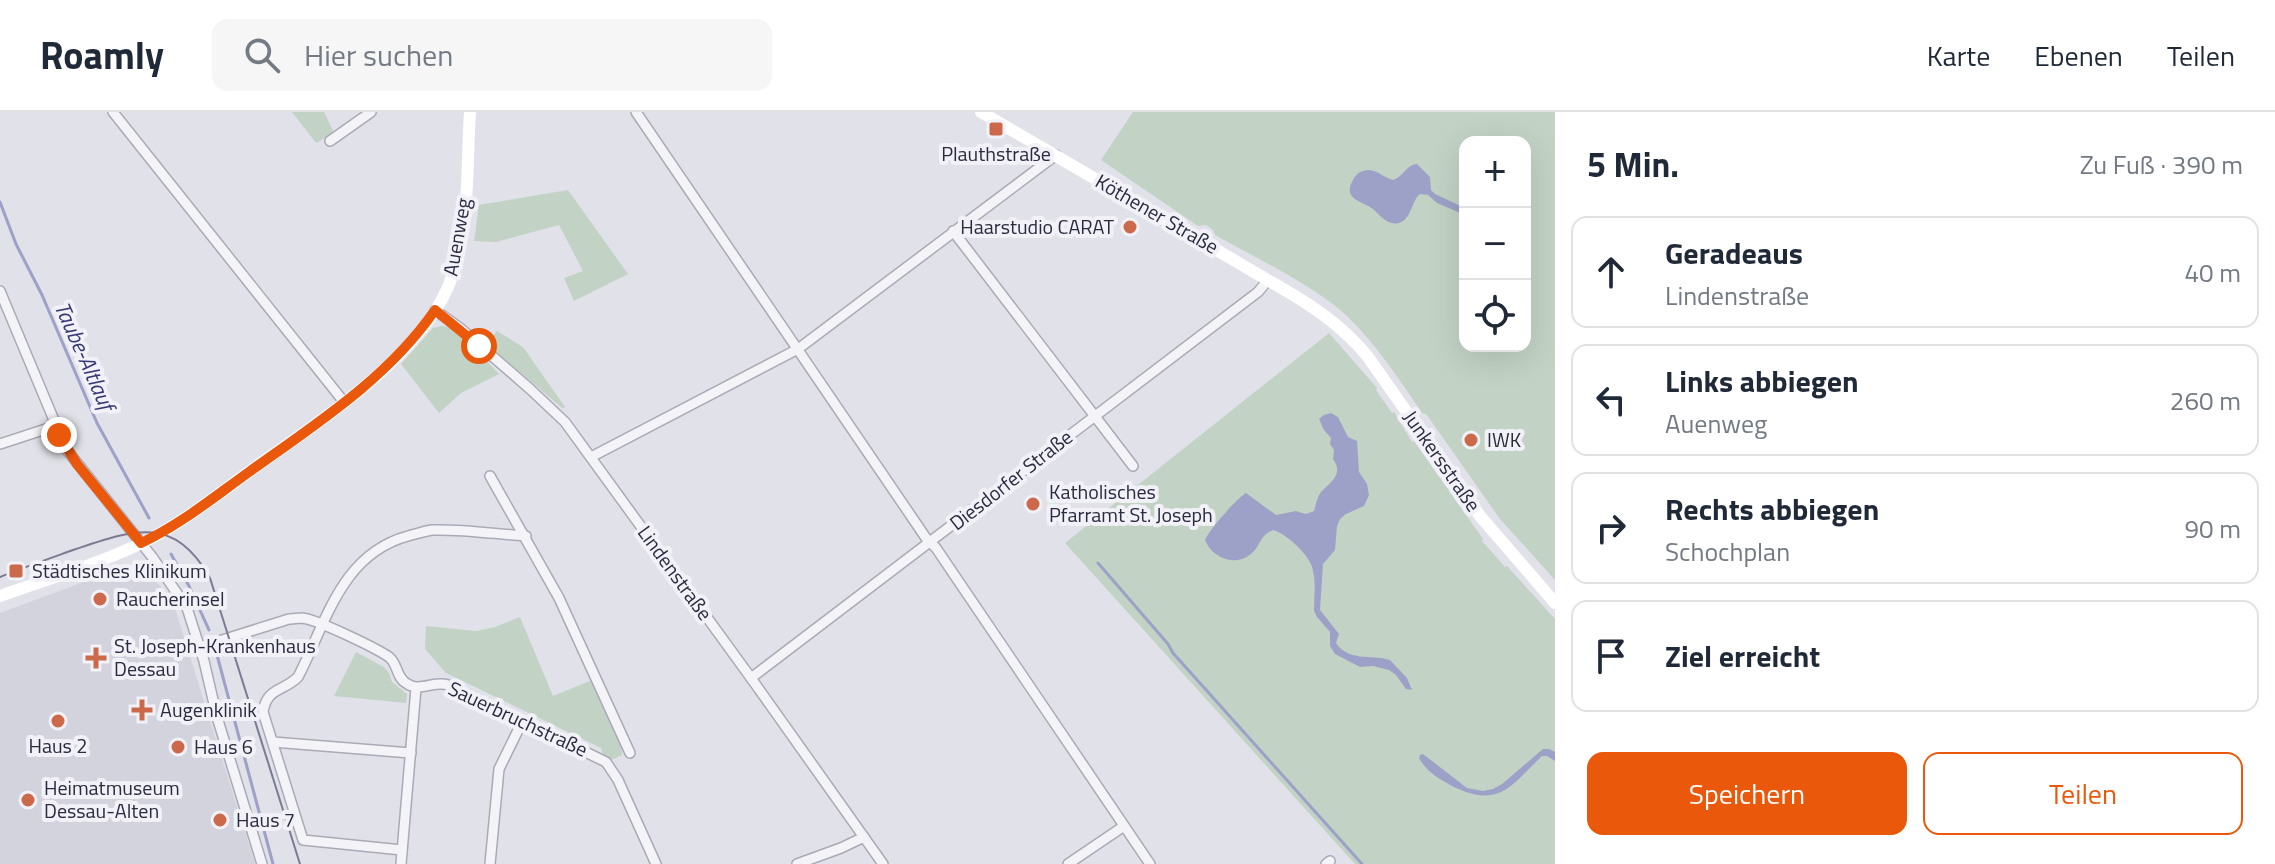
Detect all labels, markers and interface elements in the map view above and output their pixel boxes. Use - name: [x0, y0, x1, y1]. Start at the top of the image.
- search box: [212, 19, 772, 91]
- text: Roamly: [40, 26, 164, 84]
- text: Hier suchen: [304, 32, 453, 78]
- icon: search: [240, 33, 284, 77]
- text: Karte: [1927, 34, 1990, 77]
- text: Ebenen: [2034, 34, 2123, 77]
- text: Teilen: [2167, 34, 2235, 77]
- marker: Plauthstraße: [987, 120, 1005, 138]
- map controls: [1459, 136, 1531, 352]
- button: +: [1459, 136, 1531, 208]
- place label: Plauthstraße: [941, 138, 1051, 169]
- text: 5 Min.: [1587, 138, 1679, 190]
- text: Zu Fuß · 390 m: [2080, 145, 2243, 184]
- street label: Köthener Straße: [1090, 166, 1225, 261]
- street label: Auenweg: [434, 195, 479, 278]
- button: −: [1459, 208, 1531, 280]
- place label: Haarstudio CARAT: [960, 211, 1114, 242]
- marker: Haarstudio CARAT: [1121, 218, 1139, 236]
- text: Geradeaus: [1665, 230, 1803, 276]
- icon: ahead: [1589, 250, 1633, 294]
- text: 40 m: [2184, 253, 2241, 292]
- text: Lindenstraße: [1665, 276, 1809, 315]
- button: locate: [1459, 280, 1531, 352]
- water label: Taube-Altlauf: [46, 296, 126, 420]
- route start: [461, 328, 497, 364]
- text: Links abbiegen: [1665, 358, 1859, 404]
- icon: left: [1589, 378, 1633, 422]
- text: 260 m: [2170, 381, 2241, 420]
- street label: Junkersstraße: [1396, 404, 1489, 518]
- text: Auenweg: [1665, 404, 1767, 443]
- route end: [41, 417, 77, 453]
- street label: Diesdorfer Straße: [943, 422, 1079, 538]
- place label: IWK: [1487, 424, 1522, 455]
- marker: IWK: [1462, 431, 1480, 449]
- place label: Katholisches Pfarramt St. Joseph: [1049, 476, 1213, 530]
- text: Rechts abbiegen: [1665, 486, 1879, 532]
- marker: Katholisches Pfarramt St. Joseph: [1024, 495, 1042, 513]
- icon: right: [1589, 506, 1633, 550]
- text: 90 m: [2184, 509, 2241, 548]
- street label: Lindenstraße: [630, 519, 721, 627]
- text: Schochplan: [1665, 532, 1790, 571]
- place label: Städtisches Klinikum: [32, 555, 207, 586]
- marker: Städtisches Klinikum: [7, 562, 25, 580]
- place label: Raucherinsel: [116, 583, 225, 614]
- marker: Raucherinsel: [91, 590, 109, 608]
- place label: St. Joseph-Krankenhaus Dessau: [114, 630, 316, 684]
- text: Ziel erreicht: [1665, 633, 1820, 679]
- icon: arrive: [1589, 634, 1633, 678]
- marker: St. Joseph-Krankenhaus Dessau: [85, 647, 107, 669]
- street label: Sauerbruchstraße: [443, 673, 593, 764]
- place label: Augenklinik: [160, 694, 257, 725]
- marker: Augenklinik: [131, 699, 153, 721]
- marker: Haus 2: [49, 712, 67, 730]
- place label: Haus 2: [28, 730, 88, 761]
- place label: Haus 6: [194, 731, 253, 762]
- marker: Haus 6: [169, 738, 187, 756]
- button: Speichern: [1587, 752, 1907, 835]
- button: Teilen: [1923, 752, 2243, 835]
- place label: Heimatmuseum Dessau-Alten: [44, 772, 180, 826]
- marker: Heimatmuseum Dessau-Alten: [19, 791, 37, 809]
- place label: Haus 7: [236, 804, 295, 835]
- marker: Haus 7: [211, 811, 229, 829]

